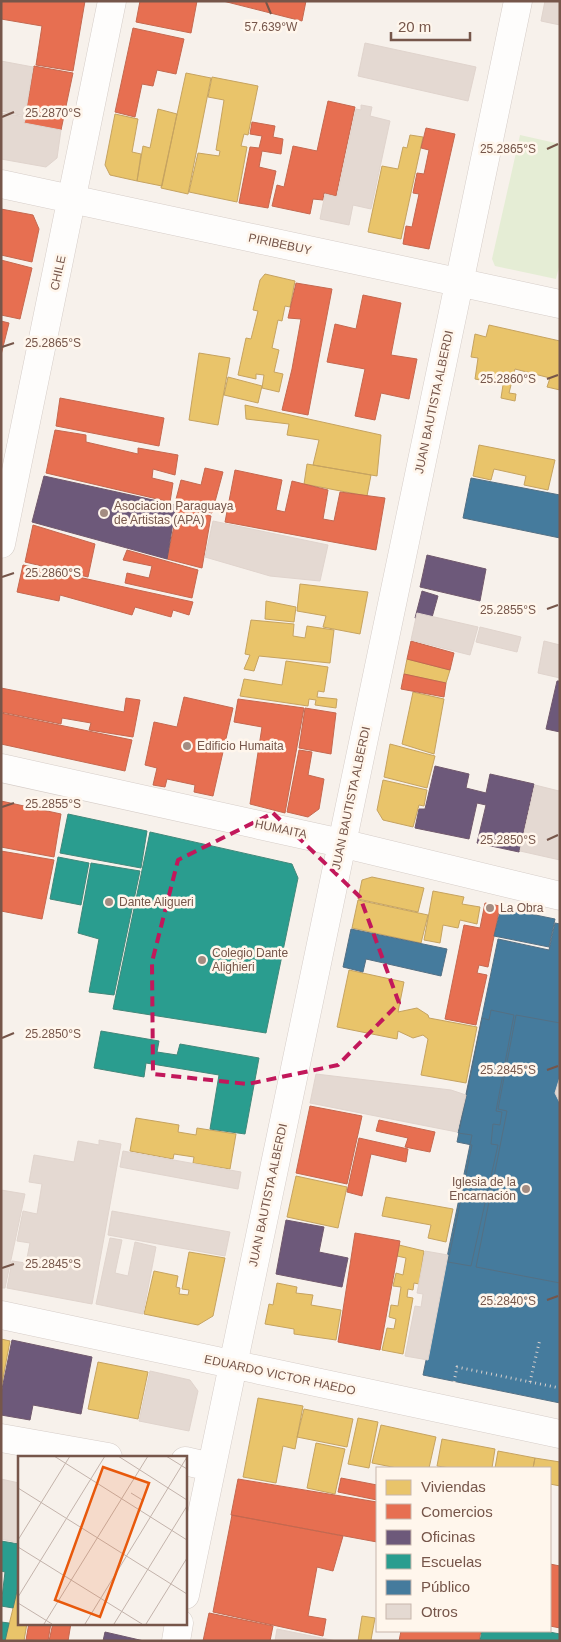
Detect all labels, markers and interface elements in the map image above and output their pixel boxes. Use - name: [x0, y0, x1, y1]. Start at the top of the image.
- scale bar: [391, 10, 470, 42]
- text: 20 m: [398, 18, 431, 35]
- text: 57.639°W: [245, 20, 298, 34]
- text: 25.2870°S: [25, 106, 81, 120]
- text: 25.2865°S: [480, 142, 536, 156]
- street label: PIRIBEBUY: [247, 230, 313, 258]
- street label: CHILE: [47, 254, 69, 292]
- street label: JUAN BAUTISTA ALBERDI: [412, 329, 456, 475]
- text: 25.2865°S: [25, 336, 81, 350]
- text: 25.2860°S: [480, 372, 536, 386]
- place label: Asociacion Paraguaya de Artistas (APA): [114, 499, 234, 527]
- marker: Asociacion Paraguaya de Artistas (APA): [98, 507, 110, 519]
- text: 25.2860°S: [25, 566, 81, 580]
- text: 25.2855°S: [480, 603, 536, 617]
- street label: JUAN BAUTISTA ALBERDI: [329, 725, 373, 871]
- place label: Edificio Humaita: [197, 739, 284, 753]
- marker: Edificio Humaita: [181, 740, 193, 752]
- text: 25.2855°S: [25, 797, 81, 811]
- street label: HUMAITA: [254, 817, 308, 841]
- text: 25.2850°S: [480, 833, 536, 847]
- place label: Dante Aligueri: [119, 895, 194, 909]
- marker: Dante Aligueri: [103, 896, 115, 908]
- place label: La Obra: [500, 901, 544, 915]
- marker: La Obra: [484, 902, 496, 914]
- place label: Colegio Dante Alighieri: [212, 946, 288, 974]
- marker: Colegio Dante Alighieri: [196, 954, 208, 966]
- text: 25.2850°S: [25, 1027, 81, 1041]
- text: 25.2845°S: [480, 1063, 536, 1077]
- street label: JUAN BAUTISTA ALBERDI: [246, 1122, 290, 1268]
- place label: Iglesia de la Encarnación: [449, 1175, 516, 1203]
- marker: Iglesia de la Encarnación: [520, 1183, 532, 1195]
- text: 25.2845°S: [25, 1257, 81, 1271]
- text: 25.2840°S: [480, 1294, 536, 1308]
- street label: EDUARDO VICTOR HAEDO: [203, 1352, 357, 1398]
- inset map: [18, 1456, 186, 1624]
- legend: [376, 1467, 551, 1632]
- text: Viviendas: [421, 1478, 486, 1495]
- text: Comercios: [421, 1503, 493, 1520]
- text: Oficinas: [421, 1528, 475, 1545]
- text: Escuelas: [421, 1553, 482, 1570]
- text: Público: [421, 1578, 470, 1595]
- text: Otros: [421, 1603, 458, 1620]

